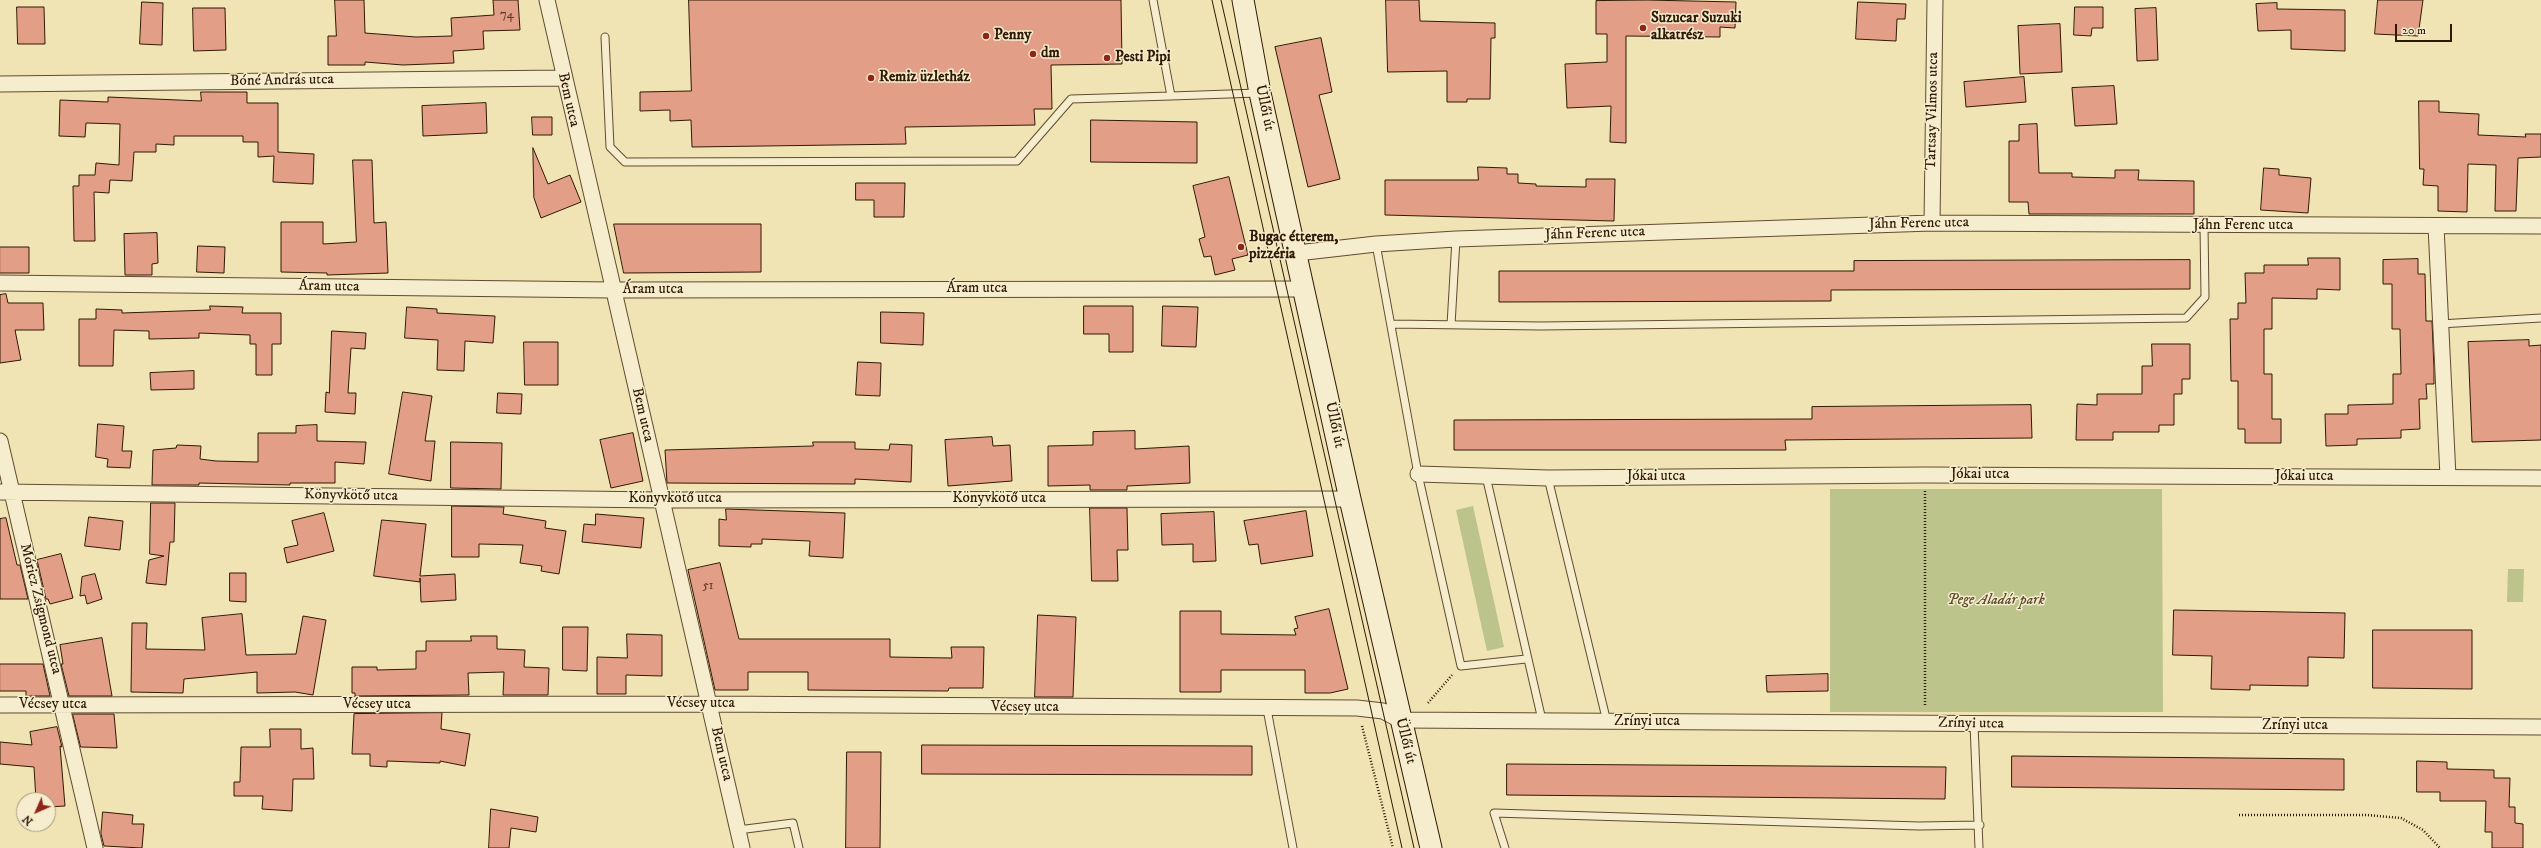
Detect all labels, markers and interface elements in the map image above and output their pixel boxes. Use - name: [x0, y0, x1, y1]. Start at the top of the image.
- house number: 74: [500, 7, 514, 23]
- place label: Suzucar Suzuki alkatrész: [1651, 10, 1742, 45]
- scale bar: [2397, 16, 2454, 42]
- marker: Suzucar Suzuki alkatrész: [1638, 23, 1648, 33]
- text: 20 m: [2402, 23, 2426, 38]
- place label: Penny: [994, 27, 1031, 45]
- marker: Penny: [981, 31, 991, 41]
- place label: dm: [1041, 45, 1060, 63]
- marker: dm: [1028, 49, 1038, 59]
- place label: Pesti Pipi: [1115, 49, 1171, 67]
- street label: Tartsay Vilmos utca: [1923, 52, 1943, 170]
- marker: Pesti Pipi: [1102, 53, 1112, 63]
- place label: Remiz üzletház: [879, 69, 970, 87]
- street label: Bóné András utca: [230, 71, 334, 91]
- street label: Bem utca: [553, 71, 583, 129]
- marker: Remiz üzletház: [866, 73, 876, 83]
- street label: Üllői út: [1250, 83, 1278, 133]
- street label: Jáhn Ferenc utca: [1869, 214, 1969, 234]
- street label: Jáhn Ferenc utca: [2193, 217, 2293, 235]
- street label: Jáhn Ferenc utca: [1545, 223, 1645, 245]
- place label: Bugac étterem, pizzéria: [1249, 229, 1338, 264]
- marker: Bugac étterem, pizzéria: [1236, 242, 1246, 252]
- street label: Áram utca: [298, 277, 360, 297]
- street label: Áram utca: [947, 280, 1007, 298]
- street label: Áram utca: [623, 281, 683, 299]
- street label: Bem utca: [627, 386, 657, 444]
- street label: Üllői út: [1320, 400, 1348, 450]
- street label: Jókai utca: [1951, 466, 2009, 484]
- street label: Jókai utca: [1627, 468, 1685, 486]
- street label: Jókai utca: [2275, 468, 2333, 486]
- street label: Könyvkötő utca: [304, 486, 398, 506]
- street label: Könyvkötő utca: [628, 490, 722, 508]
- street label: Könyvkötő utca: [952, 490, 1046, 508]
- street label: Móricz Zsigmond utca: [15, 542, 65, 676]
- house number: 51: [702, 578, 714, 594]
- park label: Pege Aladár park: [1947, 592, 2045, 610]
- street label: Vécsey utca: [667, 695, 735, 713]
- street label: Vécsey utca: [19, 696, 87, 714]
- street label: Vécsey utca: [343, 696, 411, 714]
- street label: Vécsey utca: [991, 699, 1059, 717]
- street label: Zrínyi utca: [1614, 713, 1680, 731]
- street label: Zrínyi utca: [1938, 714, 2004, 734]
- street label: Üllői út: [1391, 716, 1419, 766]
- street label: Zrínyi utca: [2262, 717, 2328, 735]
- street label: Bem utca: [706, 725, 736, 783]
- north arrow: [16, 792, 56, 832]
- text: N: [20, 812, 36, 828]

